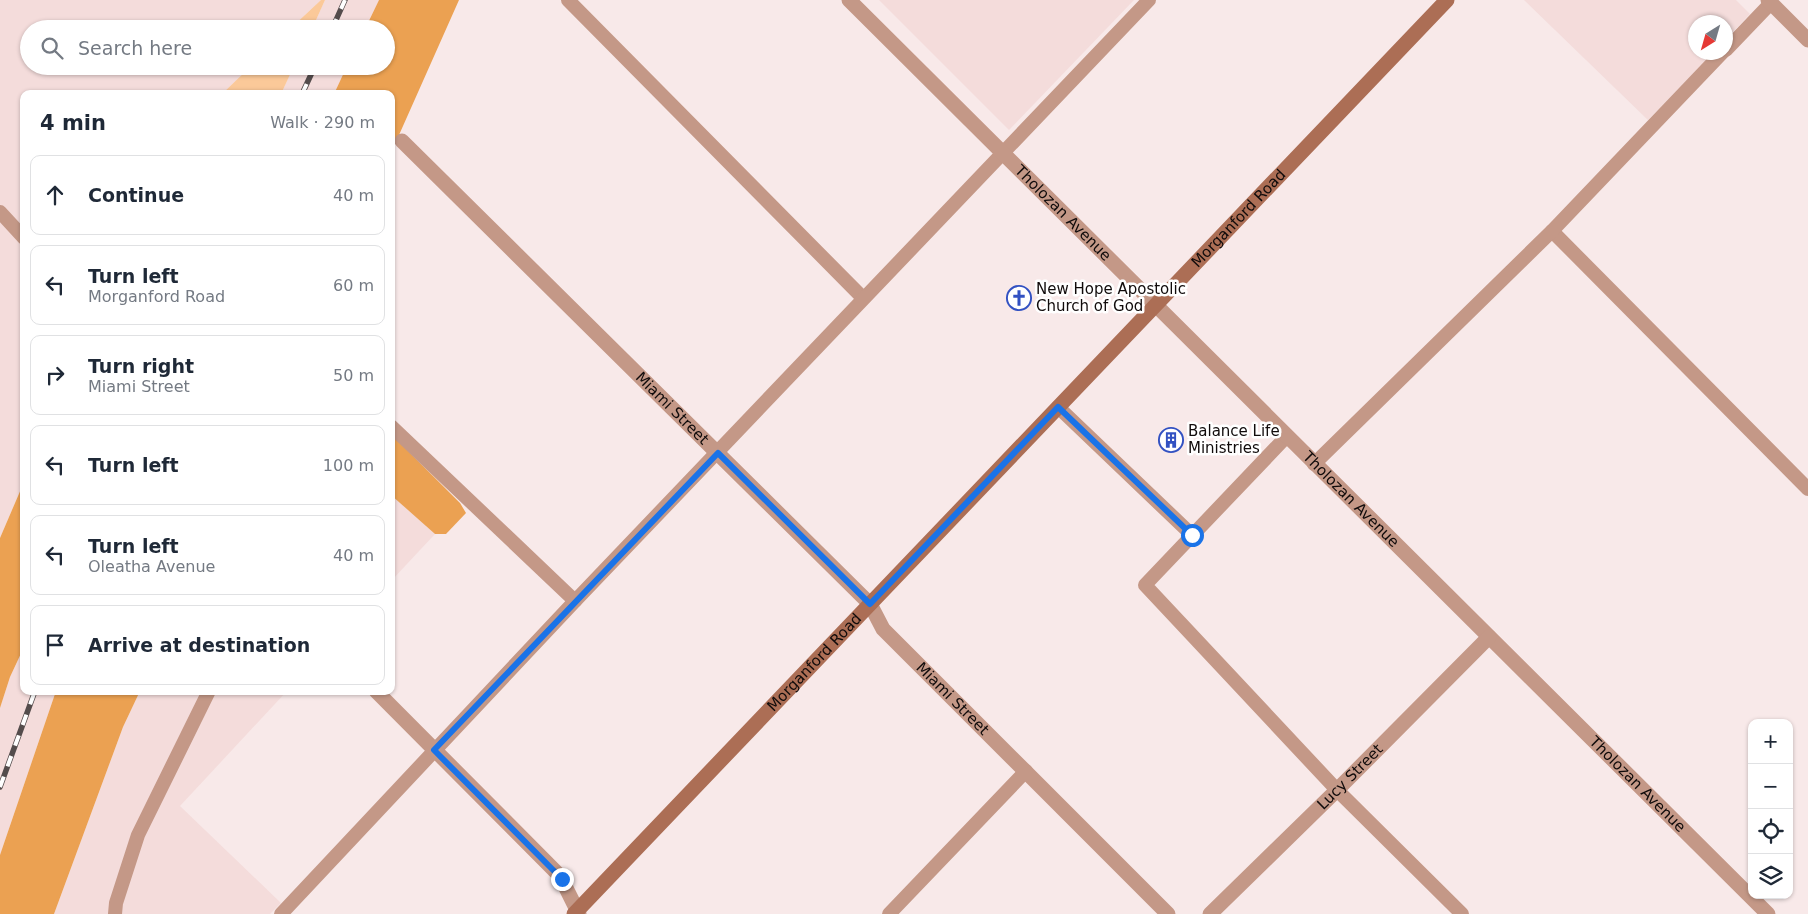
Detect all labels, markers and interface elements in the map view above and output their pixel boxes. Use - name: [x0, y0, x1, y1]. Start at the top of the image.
- north arrow: [1688, 15, 1733, 60]
- search box: [20, 20, 395, 75]
- icon: search: [38, 34, 66, 62]
- text: Search here: [78, 37, 192, 59]
- text: 4 min: [40, 111, 106, 135]
- text: Walk · 290 m: [270, 113, 375, 132]
- street label: Tholozan Avenue: [1011, 161, 1115, 265]
- street label: Morganford Road: [1188, 166, 1289, 271]
- icon: ahead: [41, 181, 69, 209]
- text: Continue: [88, 184, 184, 206]
- text: 40 m: [333, 186, 374, 205]
- text: Turn left: [88, 265, 179, 287]
- icon: left: [41, 271, 69, 299]
- text: 60 m: [333, 276, 374, 295]
- place label: New Hope Apostolic Church of God: [1036, 280, 1186, 315]
- church icon: New Hope Apostolic Church of God: [1006, 285, 1032, 311]
- text: Morganford Road: [88, 287, 225, 306]
- text: Turn right: [88, 355, 194, 377]
- icon: right: [41, 361, 69, 389]
- text: 50 m: [333, 366, 374, 385]
- street label: Miami Street: [632, 368, 713, 448]
- text: Miami Street: [88, 377, 190, 396]
- place label: Balance Life Ministries: [1188, 422, 1280, 457]
- building icon: Balance Life Ministries: [1158, 427, 1184, 453]
- street label: Tholozan Avenue: [1298, 447, 1403, 551]
- icon: left: [41, 451, 69, 479]
- text: Turn left: [88, 454, 179, 476]
- text: 100 m: [323, 456, 374, 475]
- route start: [1181, 524, 1204, 547]
- text: Turn left: [88, 535, 179, 557]
- icon: left: [41, 541, 69, 569]
- text: 40 m: [333, 546, 374, 565]
- text: Oleatha Avenue: [88, 557, 215, 576]
- street label: Morganford Road: [763, 610, 865, 715]
- icon: arrive: [41, 631, 69, 659]
- text: Arrive at destination: [88, 634, 310, 656]
- street label: Miami Street: [913, 659, 993, 739]
- map controls: [1748, 719, 1793, 899]
- button: +: [1748, 719, 1793, 764]
- street label: Tholozan Avenue: [1585, 732, 1689, 836]
- street label: Lucy Street: [1313, 740, 1387, 813]
- button: −: [1748, 764, 1793, 809]
- button: locate: [1748, 809, 1793, 854]
- button: layers: [1748, 854, 1793, 899]
- route end: [551, 868, 574, 891]

